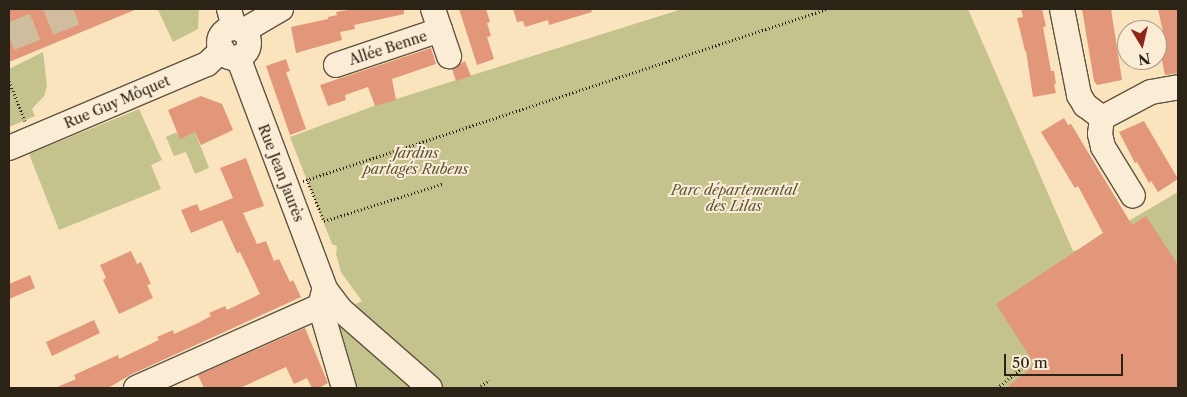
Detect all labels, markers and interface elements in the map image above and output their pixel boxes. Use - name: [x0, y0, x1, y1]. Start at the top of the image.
- north arrow: [1117, 20, 1167, 70]
- street label: Allée Benne: [347, 27, 429, 69]
- text: N: [1137, 49, 1152, 69]
- street label: Rue Guy Môquet: [61, 72, 173, 132]
- street label: Rue Jean Jaurès: [255, 122, 307, 224]
- park label: Jardins partagés Rubens: [363, 145, 469, 178]
- park label: Parc départemental des Lilas: [671, 182, 797, 214]
- scale bar: [1007, 344, 1126, 376]
- text: 50 m: [1012, 353, 1048, 372]

